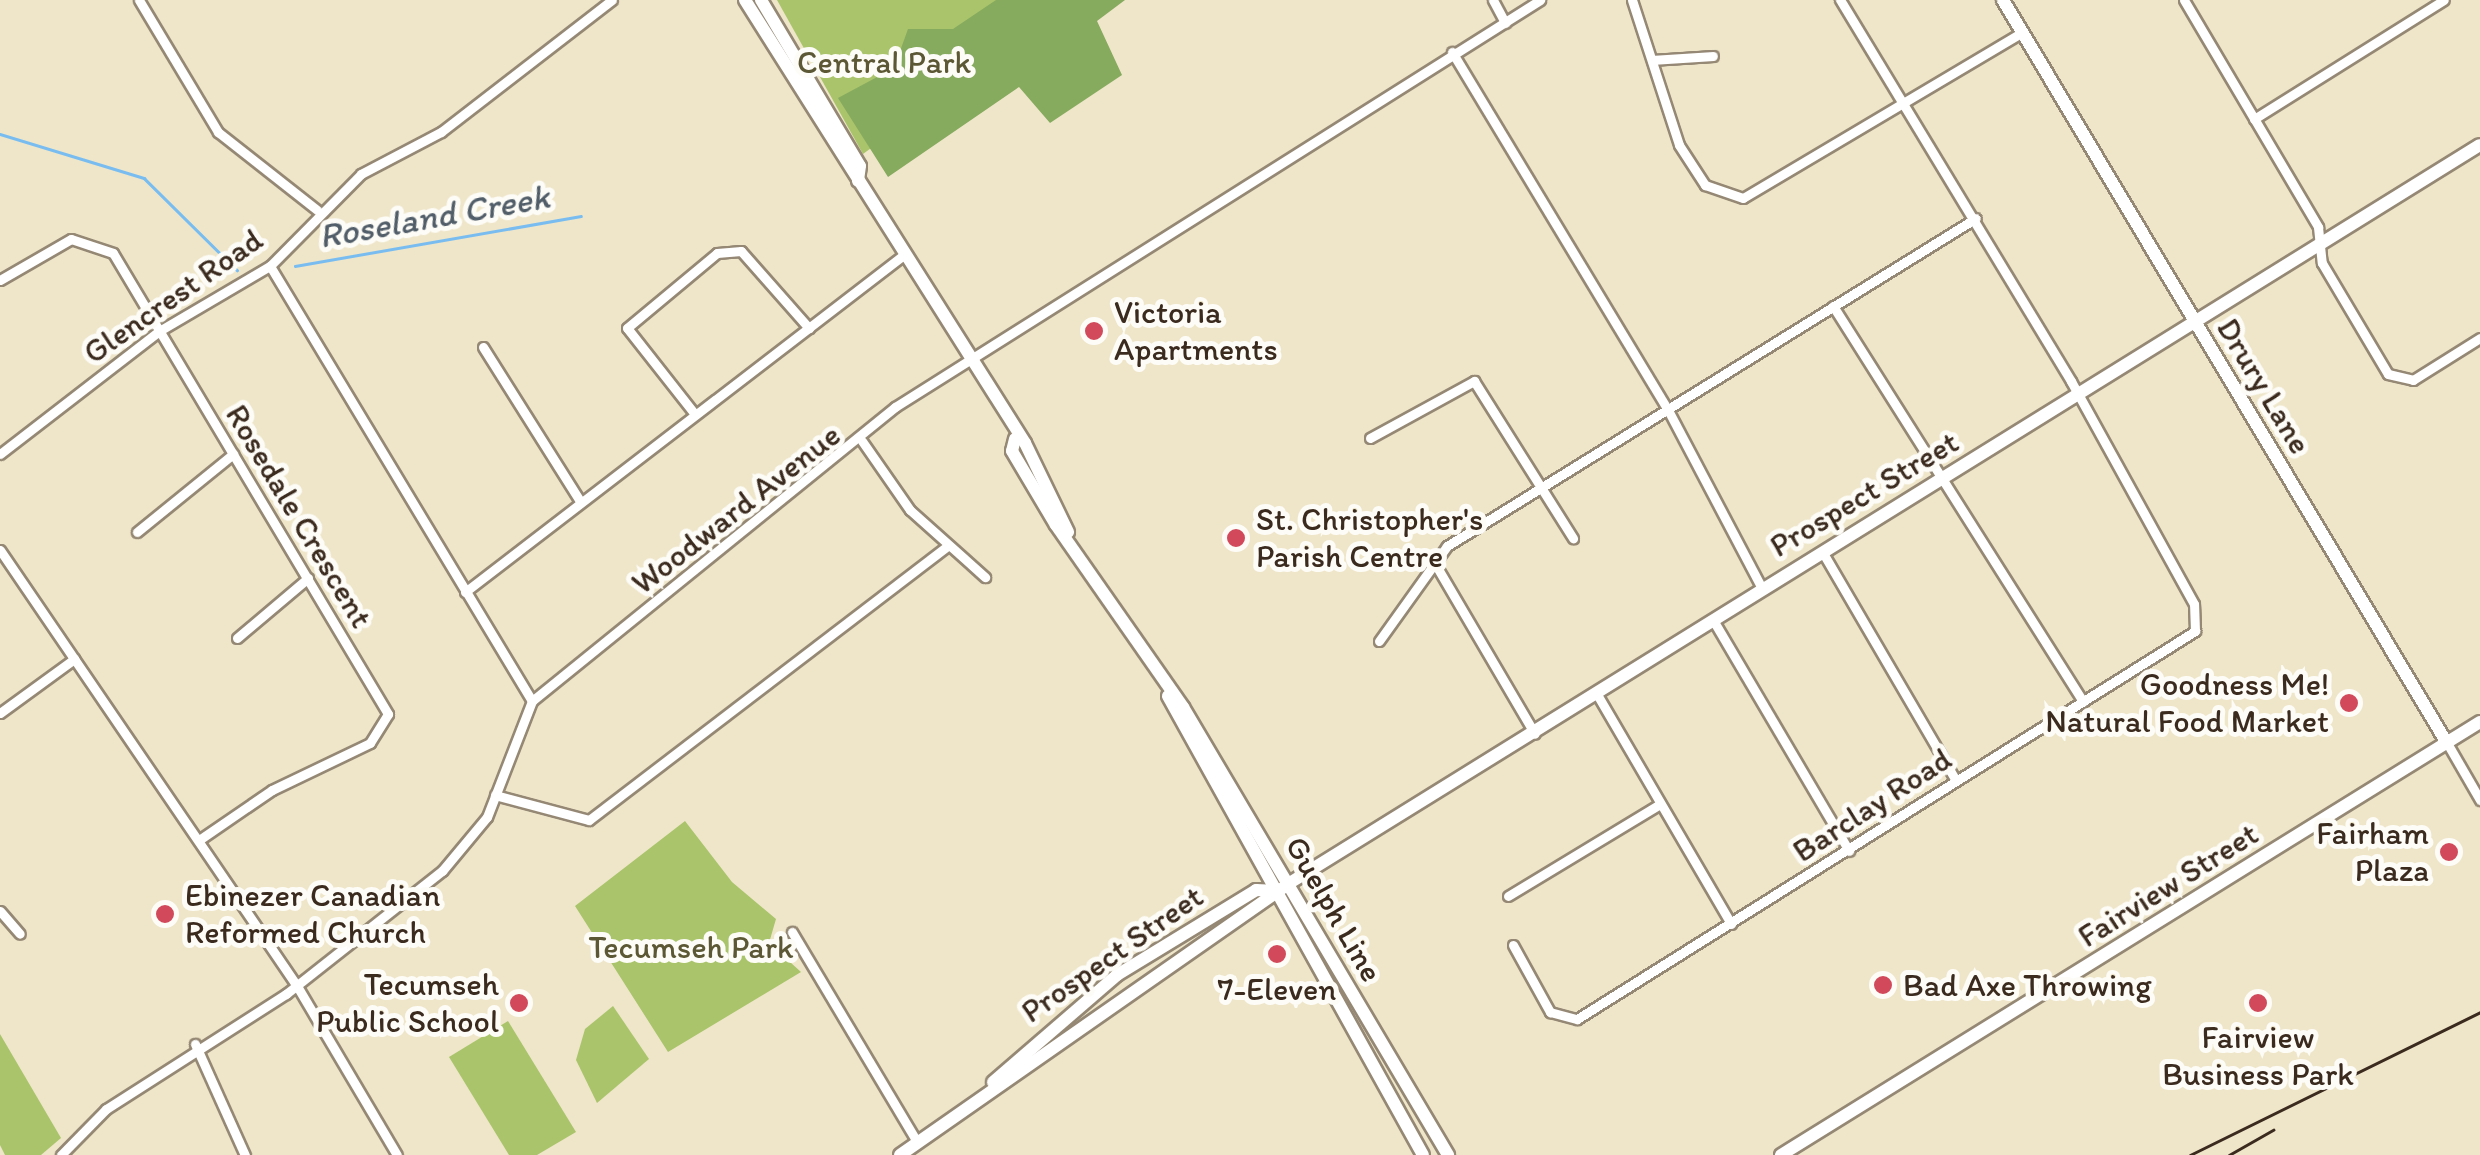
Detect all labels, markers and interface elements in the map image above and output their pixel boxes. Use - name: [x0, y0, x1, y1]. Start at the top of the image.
- park label: Central Park: [797, 43, 971, 81]
- water label: Roseland Creek: [315, 175, 553, 257]
- street label: Glencrest Road: [76, 220, 270, 372]
- place label: Victoria Apartments: [1114, 294, 1278, 369]
- street label: Drury Lane: [2208, 311, 2320, 461]
- marker: Victoria Apartments: [1083, 320, 1105, 342]
- street label: Rosedale Crescent: [217, 398, 381, 634]
- street label: Woodward Avenue: [625, 416, 847, 602]
- street label: Prospect Street: [1763, 423, 1965, 565]
- place label: St. Christopher's Parish Centre: [1256, 501, 1483, 576]
- marker: St. Christopher's Parish Centre: [1225, 527, 1247, 549]
- place label: Goodness Me! Natural Food Market: [2045, 666, 2329, 741]
- marker: Goodness Me! Natural Food Market: [2338, 692, 2360, 714]
- street label: Barclay Road: [1786, 740, 1958, 870]
- street label: Fairview Street: [2071, 814, 2265, 956]
- place label: Fairham Plaza: [2316, 815, 2429, 890]
- street label: Guelph Line: [1277, 829, 1391, 989]
- marker: Fairham Plaza: [2438, 841, 2460, 863]
- place label: Ebinezer Canadian Reformed Church: [185, 877, 441, 952]
- street label: Prospect Street: [1014, 877, 1210, 1031]
- marker: Ebinezer Canadian Reformed Church: [154, 903, 176, 925]
- park label: Tecumseh Park: [588, 928, 794, 966]
- marker: 7-Eleven: [1266, 943, 1288, 965]
- place label: Tecumseh Public School: [316, 966, 499, 1041]
- place label: Bad Axe Throwing: [1903, 966, 2152, 1004]
- place label: 7-Eleven: [1218, 970, 1336, 1008]
- marker: Bad Axe Throwing: [1872, 974, 1894, 996]
- marker: Tecumseh Public School: [508, 992, 530, 1014]
- marker: Fairview Business Park: [2247, 992, 2269, 1014]
- place label: Fairview Business Park: [2162, 1019, 2354, 1094]

